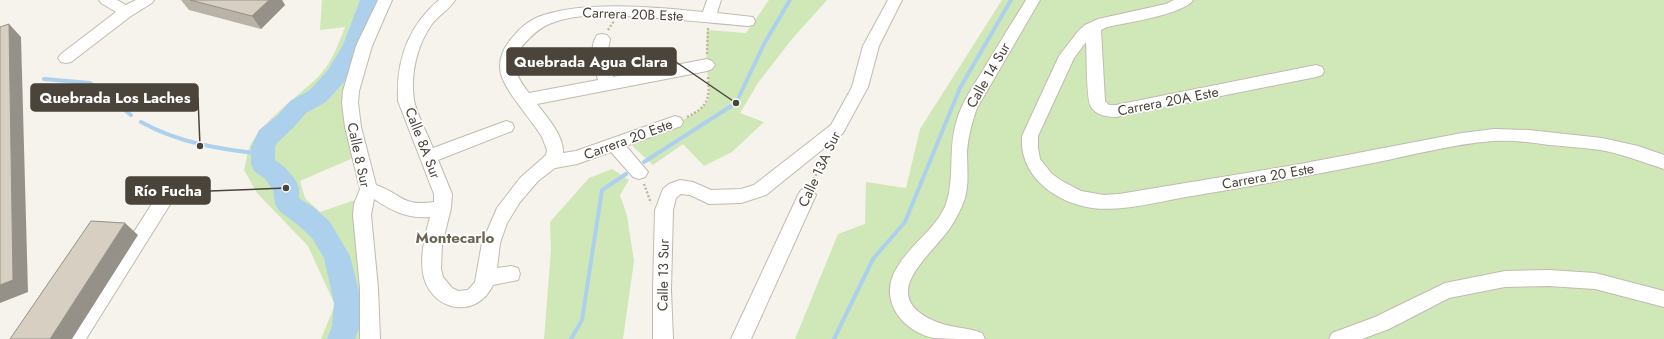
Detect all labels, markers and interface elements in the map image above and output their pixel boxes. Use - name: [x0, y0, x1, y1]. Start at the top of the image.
- street label: Carrera 20B Este: [582, 2, 684, 26]
- street label: Calle 14 Sur: [961, 38, 1015, 111]
- callout: Quebrada Agua Clara: [507, 48, 676, 75]
- text: Quebrada Agua Clara: [514, 51, 668, 73]
- street label: Carrera 20A Este: [1116, 81, 1220, 121]
- callout: Quebrada Los Laches: [31, 84, 198, 111]
- text: Quebrada Los Laches: [39, 87, 191, 109]
- street label: Calle 8A Sur: [400, 104, 446, 182]
- street label: Carrera 20 Este: [581, 114, 675, 164]
- street label: Calle 8 Sur: [342, 121, 376, 189]
- street label: Calle 13A Sur: [793, 128, 845, 210]
- street label: Carrera 20 Este: [1220, 158, 1316, 194]
- callout: Río Fucha: [126, 177, 210, 204]
- text: Río Fucha: [134, 180, 202, 202]
- district label: Montecarlo: [416, 227, 495, 249]
- street label: Calle 13 Sur: [652, 239, 674, 311]

